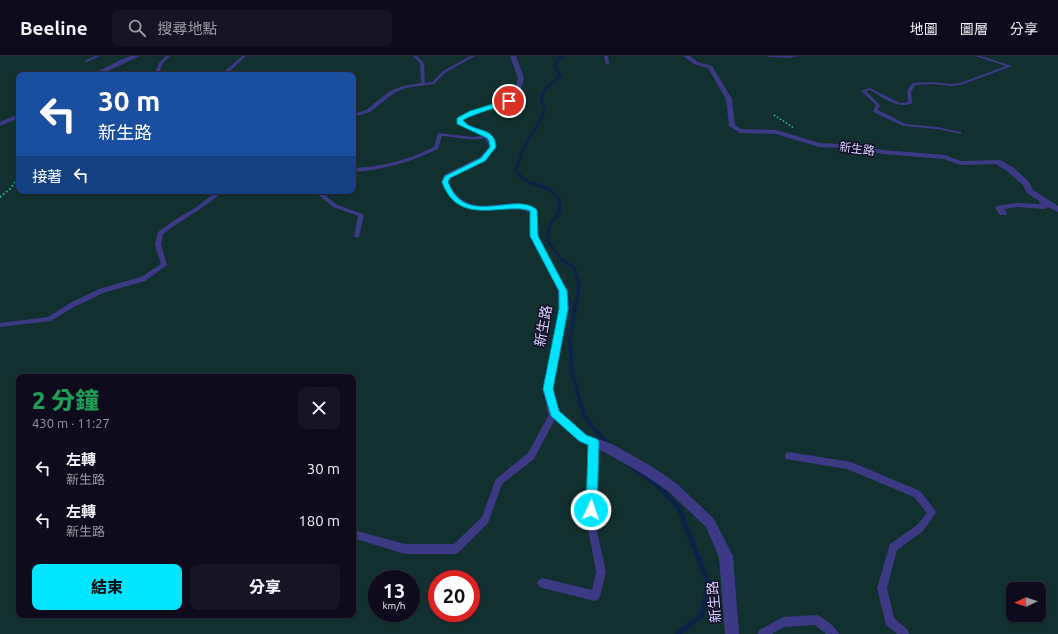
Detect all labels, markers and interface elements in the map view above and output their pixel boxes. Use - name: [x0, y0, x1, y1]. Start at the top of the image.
- search box: [112, 10, 392, 46]
- text: Beeline: [20, 17, 88, 39]
- icon: search: [126, 17, 148, 39]
- text: 搜尋地點: [158, 20, 218, 37]
- text: 地圖: [910, 21, 938, 37]
- text: 圖層: [960, 21, 988, 37]
- text: 分享: [1010, 21, 1038, 37]
- pin: [492, 84, 526, 118]
- text: 30 m: [98, 85, 160, 116]
- icon: left: [32, 88, 84, 140]
- icon: arrive: [498, 90, 520, 112]
- text: 新生路: [98, 122, 152, 142]
- street label: 新生路: [838, 140, 876, 157]
- icon: left: [70, 164, 92, 186]
- text: 接著: [32, 168, 62, 185]
- street label: 新生路: [531, 304, 555, 348]
- text: 2 分鐘: [32, 387, 99, 414]
- button: close: [298, 387, 340, 429]
- text: 430 m · 11:27: [32, 416, 110, 430]
- text: 左轉: [66, 451, 96, 468]
- icon: left: [32, 457, 54, 479]
- text: 30 m: [307, 460, 340, 477]
- text: 新生路: [66, 472, 105, 486]
- position arrow: [570, 489, 612, 531]
- text: 左轉: [66, 503, 96, 520]
- icon: left: [32, 509, 54, 531]
- text: 180 m: [298, 512, 340, 529]
- text: 新生路: [66, 524, 105, 538]
- button: 結束: [32, 564, 182, 610]
- button: 分享: [190, 564, 340, 610]
- speed limit sign: 20: [428, 570, 480, 622]
- text: 13: [383, 579, 405, 602]
- street label: 新生路: [704, 580, 724, 624]
- north arrow: [1006, 582, 1046, 622]
- map controls: [1006, 582, 1046, 622]
- text: km/h: [382, 600, 406, 611]

